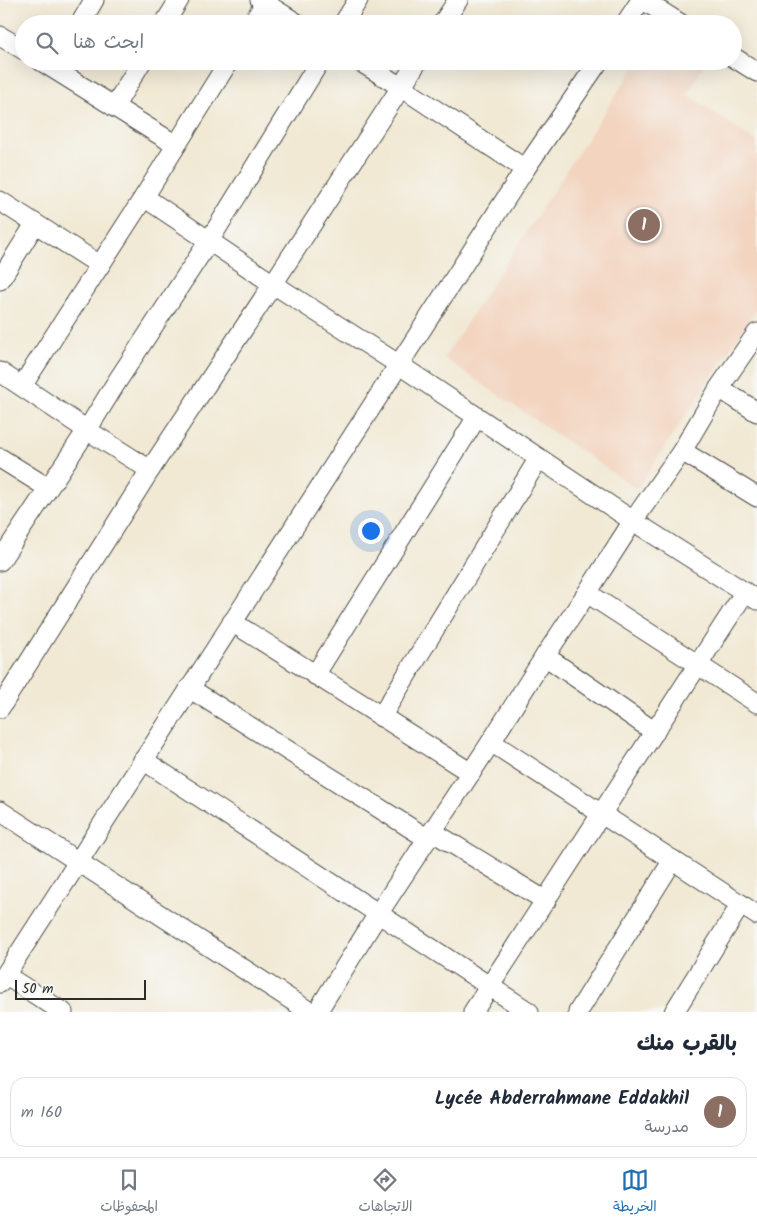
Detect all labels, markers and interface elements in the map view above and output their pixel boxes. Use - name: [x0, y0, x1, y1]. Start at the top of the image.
- search box: [15, 15, 742, 70]
- text: ابحث هنا: [73, 28, 144, 58]
- icon: search: [33, 29, 61, 57]
- pin: 1: [628, 206, 660, 244]
- your location: [358, 518, 384, 544]
- scale bar: [15, 977, 146, 1000]
- text: 50 m: [22, 978, 53, 1000]
- text: بالقرب منك: [637, 1028, 737, 1061]
- text: Lycée Abderrahmane Eddakhil: [435, 1084, 689, 1114]
- text: 160 m: [21, 1100, 62, 1125]
- text: 1: [718, 1100, 722, 1125]
- text: مدرسة: [644, 1115, 689, 1140]
- tab: المحفوظات: [100, 1166, 158, 1219]
- tab: الاتجاهات: [358, 1166, 413, 1219]
- tab: الخريطة: [613, 1166, 657, 1219]

